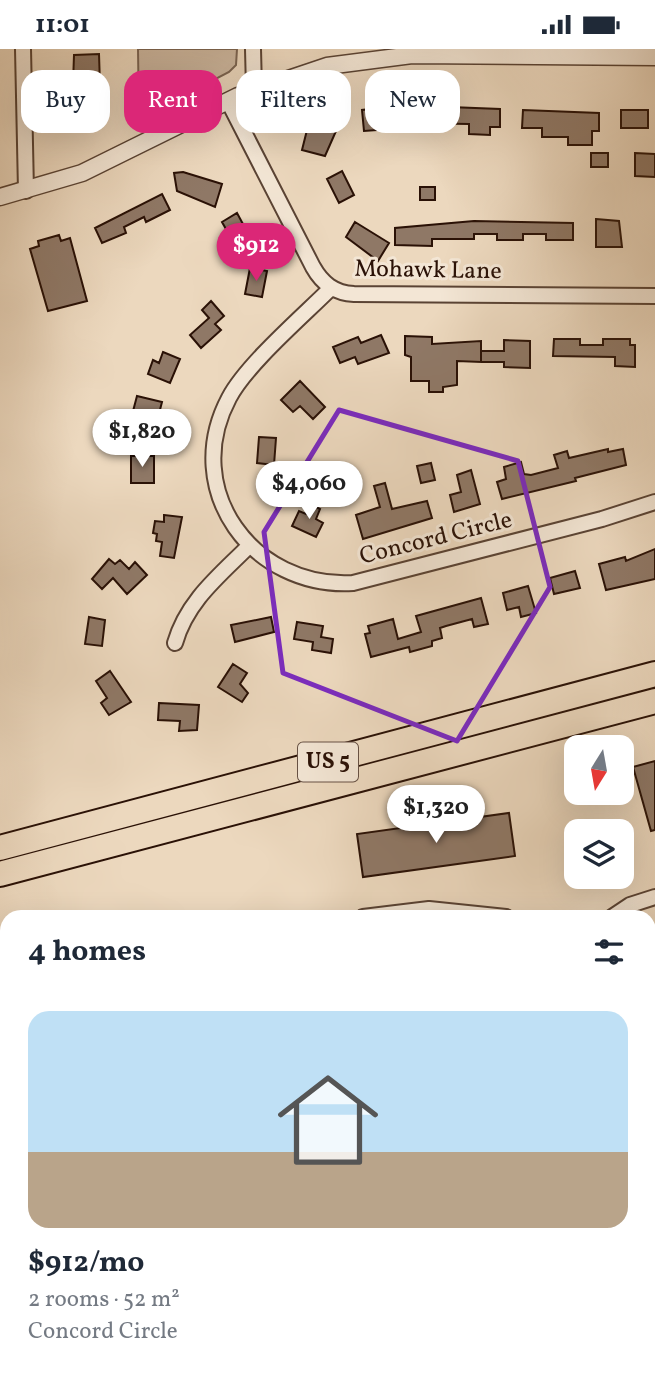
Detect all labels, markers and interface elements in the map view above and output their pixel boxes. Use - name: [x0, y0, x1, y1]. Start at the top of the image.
- text: 11:01: [35, 7, 90, 43]
- chip: Buy: [21, 70, 110, 133]
- chip: Rent: [124, 70, 222, 133]
- chip: Filters: [236, 70, 351, 133]
- chip: New: [365, 70, 460, 133]
- pin: $912: [215, 223, 297, 283]
- text: $912: [233, 230, 279, 262]
- street label: Mohawk Lane: [354, 253, 502, 289]
- pin: $1,820: [85, 409, 199, 469]
- text: $1,820: [108, 416, 176, 448]
- pin: $4,060: [252, 461, 366, 521]
- text: $4,060: [272, 468, 346, 500]
- street label: Concord Circle: [356, 504, 516, 574]
- north arrow: [564, 735, 634, 805]
- map controls: [564, 735, 634, 889]
- road number: US 5: [298, 743, 358, 782]
- pin: $1,320: [379, 785, 493, 845]
- text: $1,320: [403, 792, 469, 824]
- button: layers: [564, 819, 634, 889]
- text: 4 homes: [28, 931, 146, 973]
- icon: filters: [590, 933, 628, 971]
- icon: home: [265, 1057, 391, 1183]
- text: $912/mo: [28, 1242, 144, 1284]
- text: 2 rooms · 52 m²: [28, 1284, 180, 1316]
- text: Concord Circle: [28, 1316, 178, 1348]

